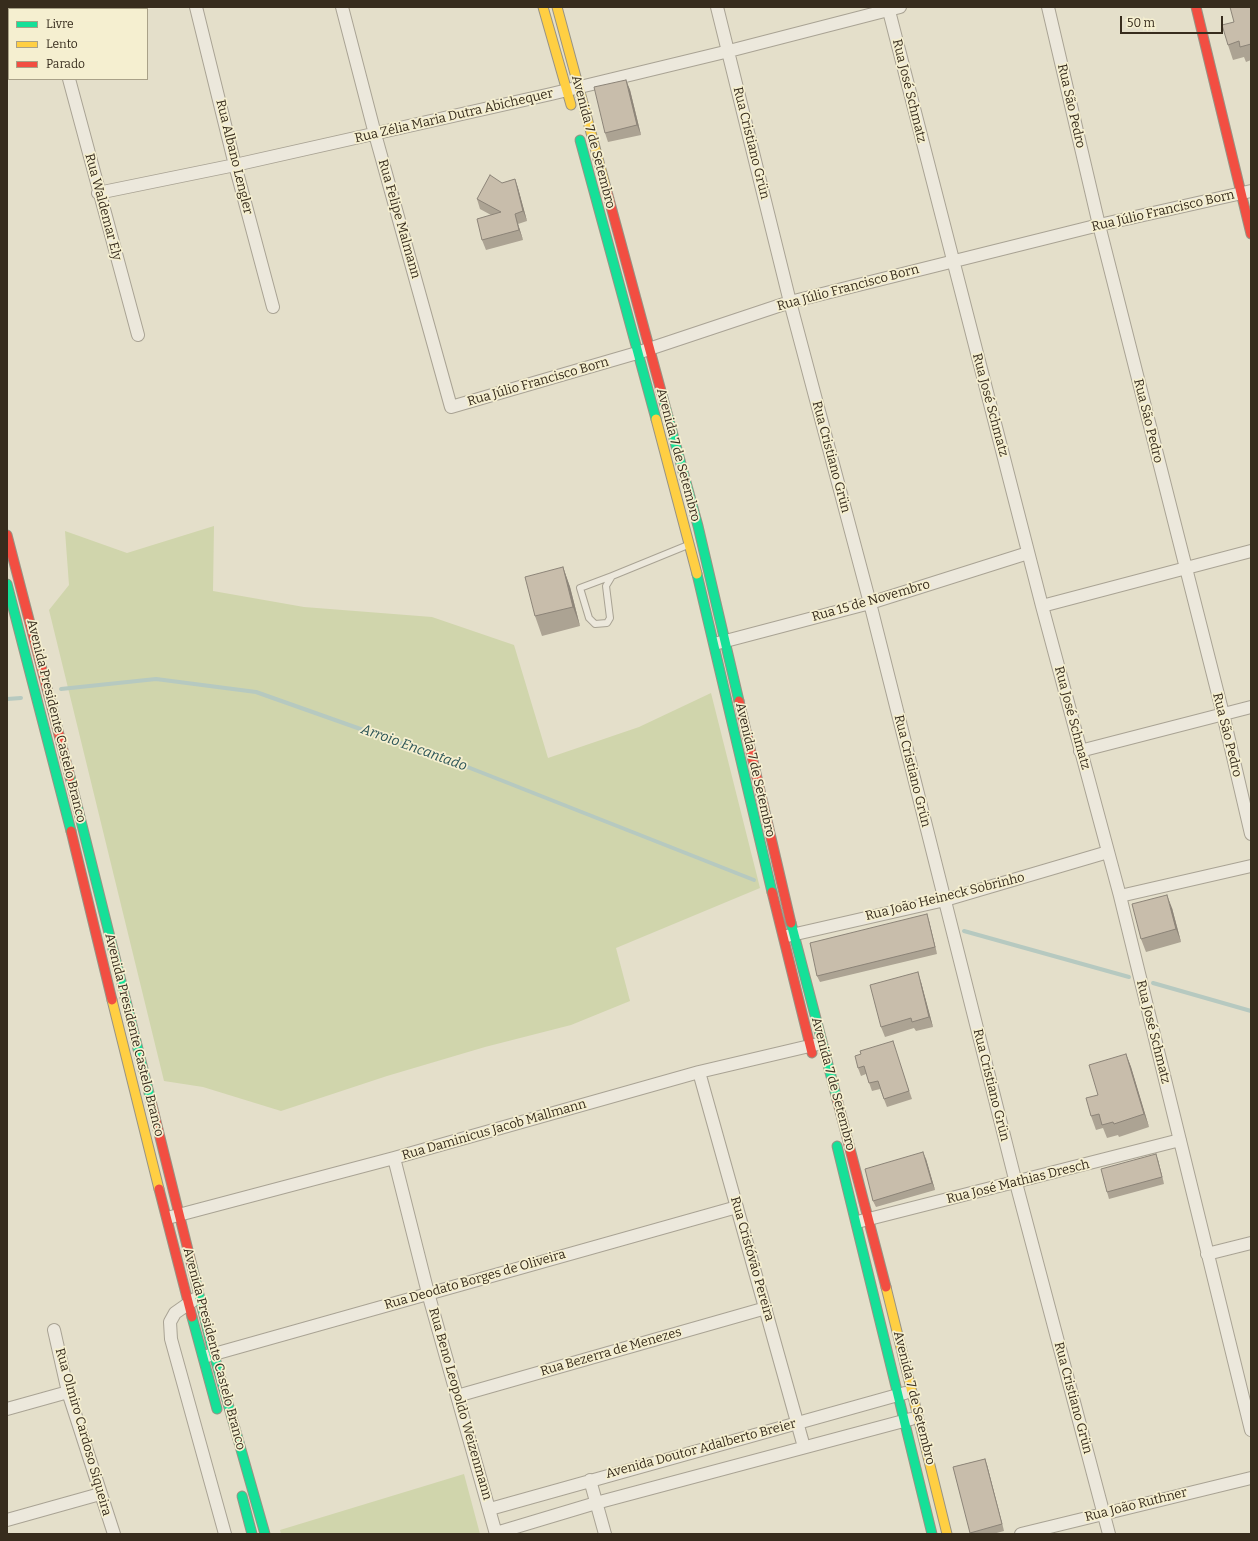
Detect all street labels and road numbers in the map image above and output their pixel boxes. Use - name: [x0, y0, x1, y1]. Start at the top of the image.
- street label: Rua José Schmatz: [889, 38, 929, 144]
- street label: Rua São Pedro: [1054, 62, 1088, 150]
- street label: Avenida 7 de Setembro: [568, 74, 618, 210]
- street label: Rua Cristiano Grün: [730, 85, 772, 201]
- street label: Rua Zélia Maria Dutra Abichequer: [353, 86, 555, 146]
- street label: Rua Albano Lengler: [212, 98, 256, 216]
- street label: Rua Waldemar Ely: [81, 152, 125, 262]
- street label: Rua Felipe Malmann: [375, 158, 423, 280]
- street label: Rua Júlio Francisco Born: [1090, 187, 1236, 235]
- street label: Rua Júlio Francisco Born: [775, 262, 921, 314]
- street label: Rua José Schmatz: [969, 352, 1011, 458]
- street label: Rua Júlio Francisco Born: [466, 354, 610, 410]
- street label: Rua São Pedro: [1130, 377, 1166, 465]
- street label: Avenida 7 de Setembro: [653, 387, 703, 523]
- street label: Rua Cristiano Grün: [809, 399, 853, 515]
- street label: Rua 15 de Novembro: [810, 577, 932, 625]
- street label: Avenida Presidente Castelo Branco: [23, 618, 89, 824]
- street label: Rua José Schmatz: [1051, 665, 1093, 771]
- street label: Rua São Pedro: [1209, 691, 1245, 779]
- street label: Avenida 7 de Setembro: [732, 701, 778, 839]
- street label: Rua Cristiano Grün: [891, 713, 933, 829]
- street label: Rua João Heineck Sobrinho: [864, 870, 1026, 924]
- street label: Avenida Presidente Castelo Branco: [101, 932, 167, 1138]
- street label: Rua José Schmatz: [1133, 979, 1173, 1085]
- street label: Avenida 7 de Setembro: [808, 1016, 858, 1152]
- street label: Rua Cristiano Grün: [970, 1027, 1012, 1143]
- street label: Rua Daminicus Jacob Mallmann: [400, 1096, 588, 1164]
- street label: Rua José Mathias Dresch: [945, 1157, 1091, 1207]
- street label: Rua Cristóvão Pereira: [727, 1195, 777, 1323]
- street label: Avenida Presidente Castelo Branco: [179, 1246, 249, 1452]
- street label: Rua Deodato Borges de Oliveira: [383, 1247, 567, 1313]
- street label: Rua Beno Leopoldo Weizenmann: [425, 1306, 495, 1502]
- street label: Rua Bezerra de Menezes: [539, 1324, 683, 1380]
- street label: Avenida 7 de Setembro: [890, 1329, 938, 1467]
- street label: Rua Cristiano Grün: [1051, 1340, 1095, 1456]
- street label: Rua Olmiro Cardoso Siqueira: [52, 1346, 114, 1518]
- street label: Avenida Doutor Adalberto Breier: [604, 1416, 798, 1482]
- street label: Rua João Ruthner: [1083, 1485, 1189, 1525]

